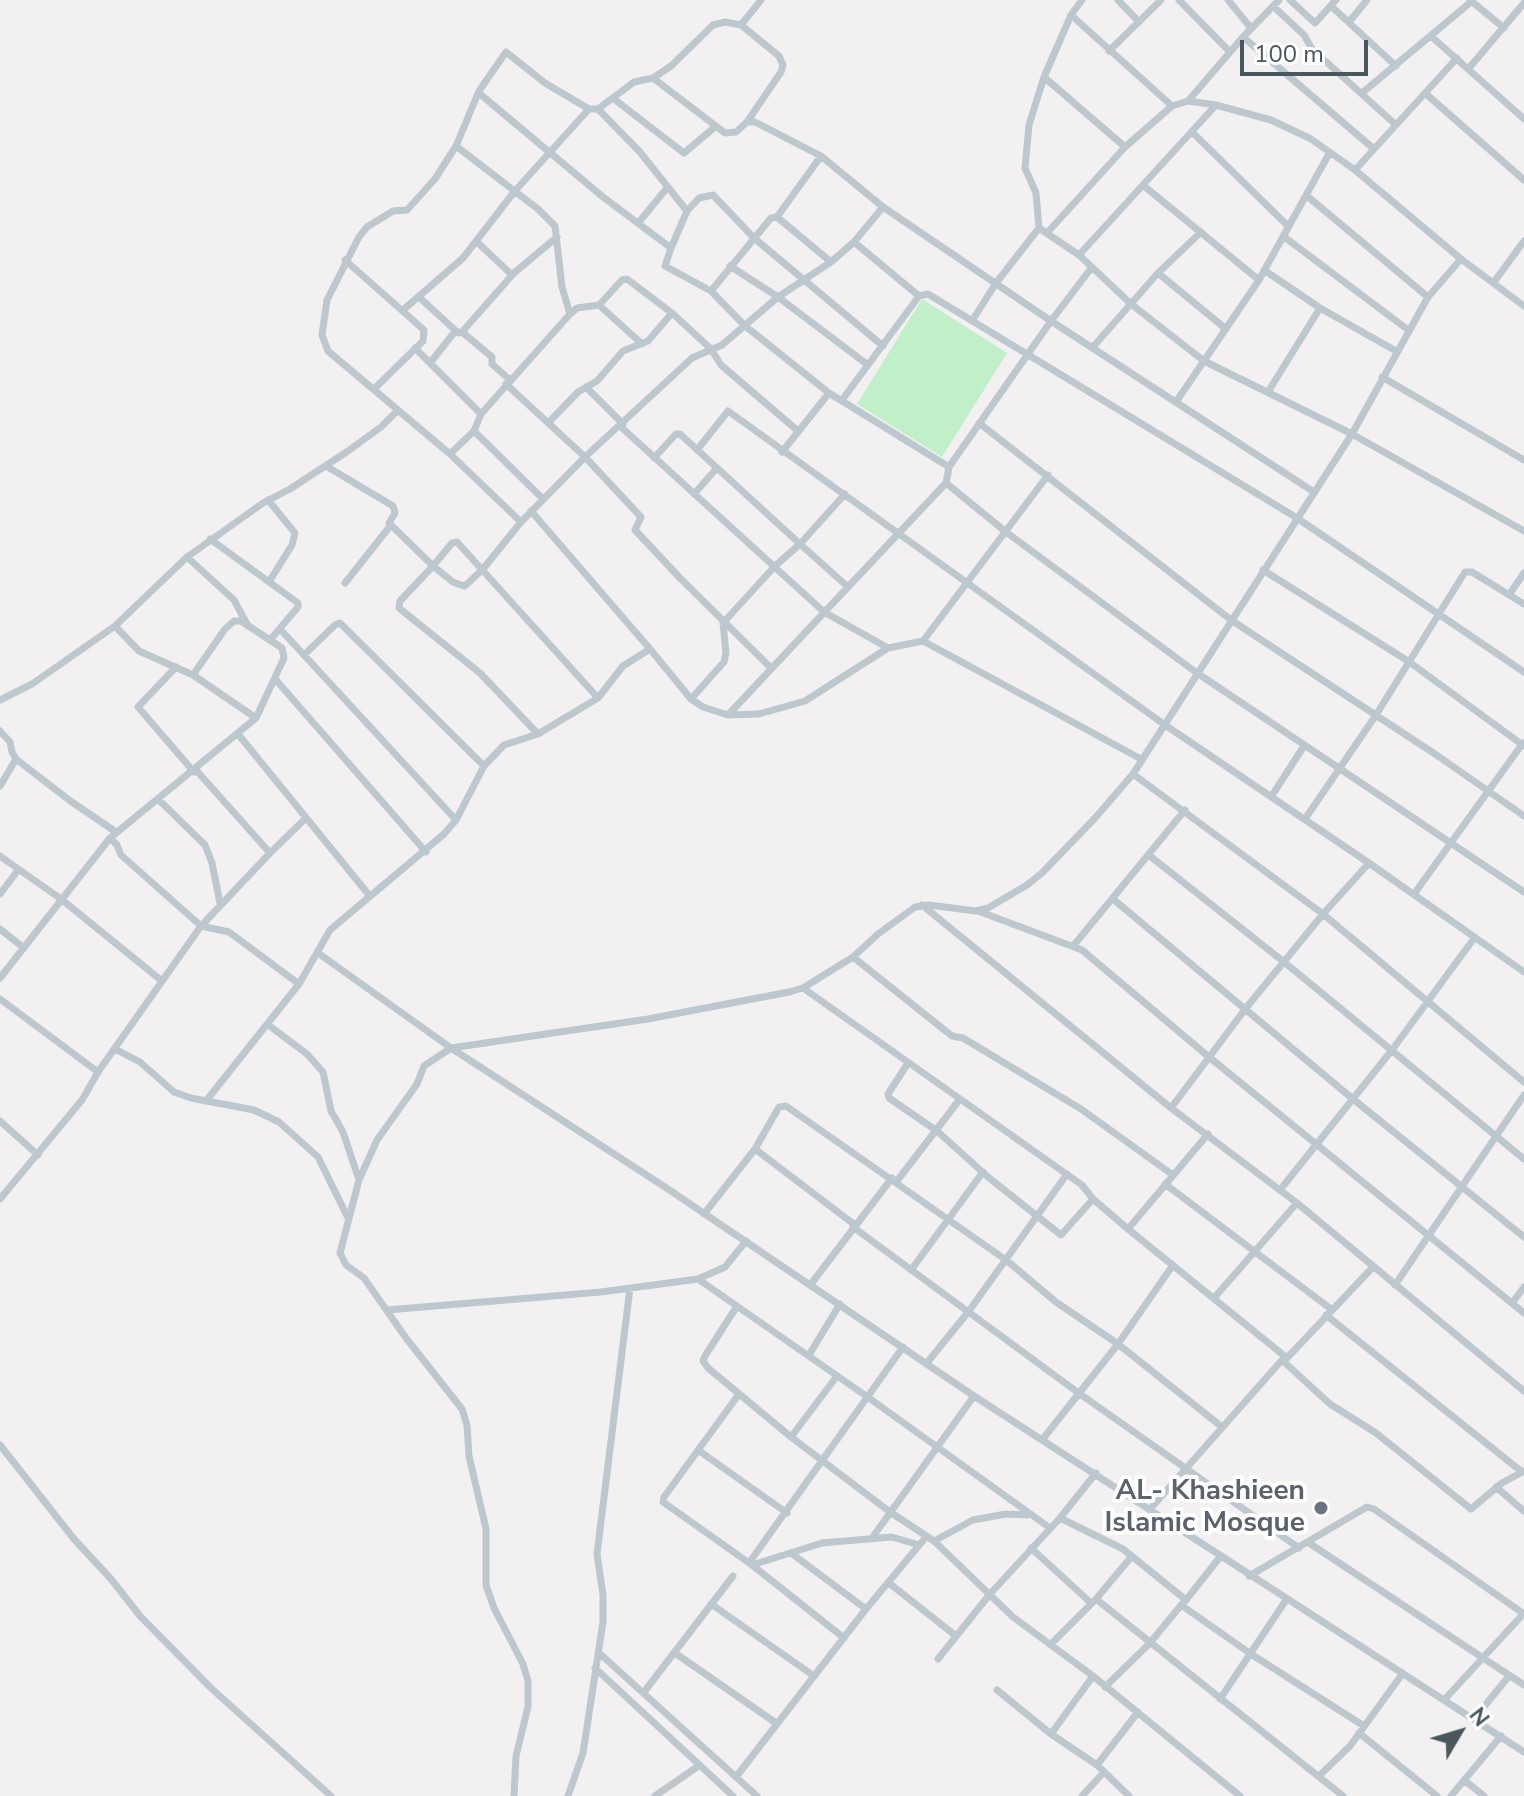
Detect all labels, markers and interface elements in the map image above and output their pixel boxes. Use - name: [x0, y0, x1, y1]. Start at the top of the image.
- scale bar: [1244, 24, 1372, 74]
- text: 100 m: [1254, 38, 1324, 70]
- place label: AL- Khashieen Islamic Mosque: [1104, 1475, 1305, 1541]
- marker: AL- Khashieen Islamic Mosque: [1312, 1499, 1330, 1517]
- north arrow: [1420, 1692, 1500, 1772]
- text: N: [1462, 1702, 1496, 1733]

